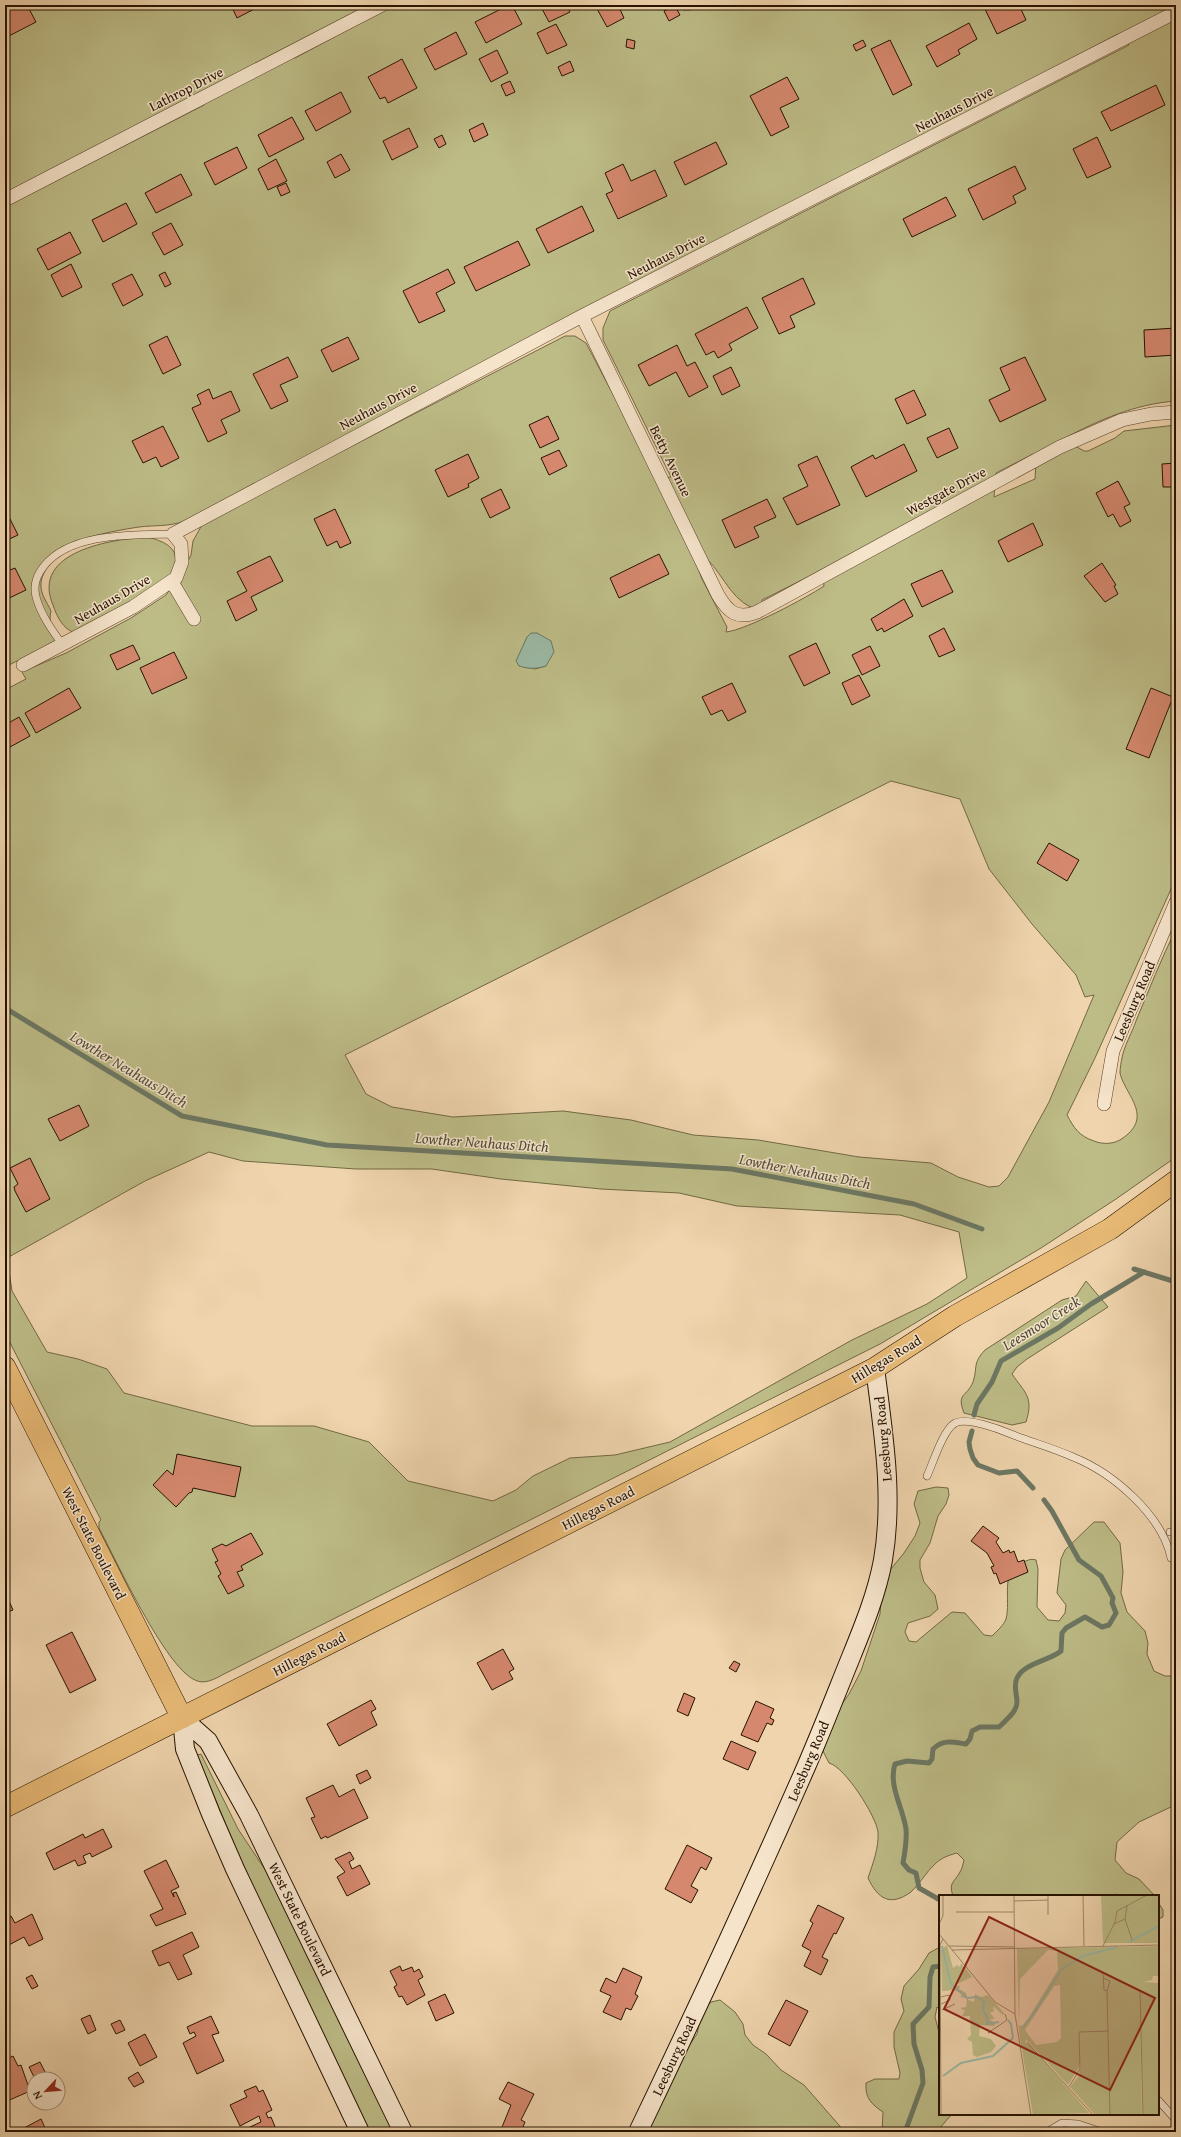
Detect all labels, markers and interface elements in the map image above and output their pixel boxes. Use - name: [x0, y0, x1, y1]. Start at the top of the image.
- street label: Lathrop Drive: [145, 62, 227, 116]
- street label: Neuhaus Drive: [911, 81, 997, 137]
- street label: Neuhaus Drive: [623, 228, 709, 284]
- street label: Neuhaus Drive: [336, 377, 421, 435]
- street label: Betty Avenue: [645, 422, 697, 501]
- street label: Westgate Drive: [902, 461, 990, 520]
- street label: Neuhaus Drive: [70, 569, 154, 629]
- street label: Leesburg Road: [1108, 957, 1160, 1044]
- water label: Lowther Neuhaus Ditch: [65, 1025, 192, 1113]
- water label: Lowther Neuhaus Ditch: [414, 1127, 550, 1157]
- water label: Lowther Neuhaus Ditch: [736, 1148, 873, 1194]
- water label: Leesmoor Creek: [997, 1291, 1084, 1356]
- street label: Hillegas Road: [847, 1330, 926, 1388]
- street label: Leesburg Road: [869, 1395, 897, 1482]
- street label: Hillegas Road: [558, 1481, 638, 1535]
- street label: West State Boulevard: [57, 1483, 131, 1603]
- street label: Hillegas Road: [269, 1627, 349, 1681]
- street label: Leesburg Road: [782, 1717, 834, 1804]
- street label: West State Boulevard: [264, 1859, 336, 1980]
- inset map: [939, 1895, 1159, 2115]
- street label: Leesburg Road: [647, 2013, 701, 2099]
- north arrow: [26, 2071, 66, 2111]
- text: N: [28, 2088, 46, 2102]

